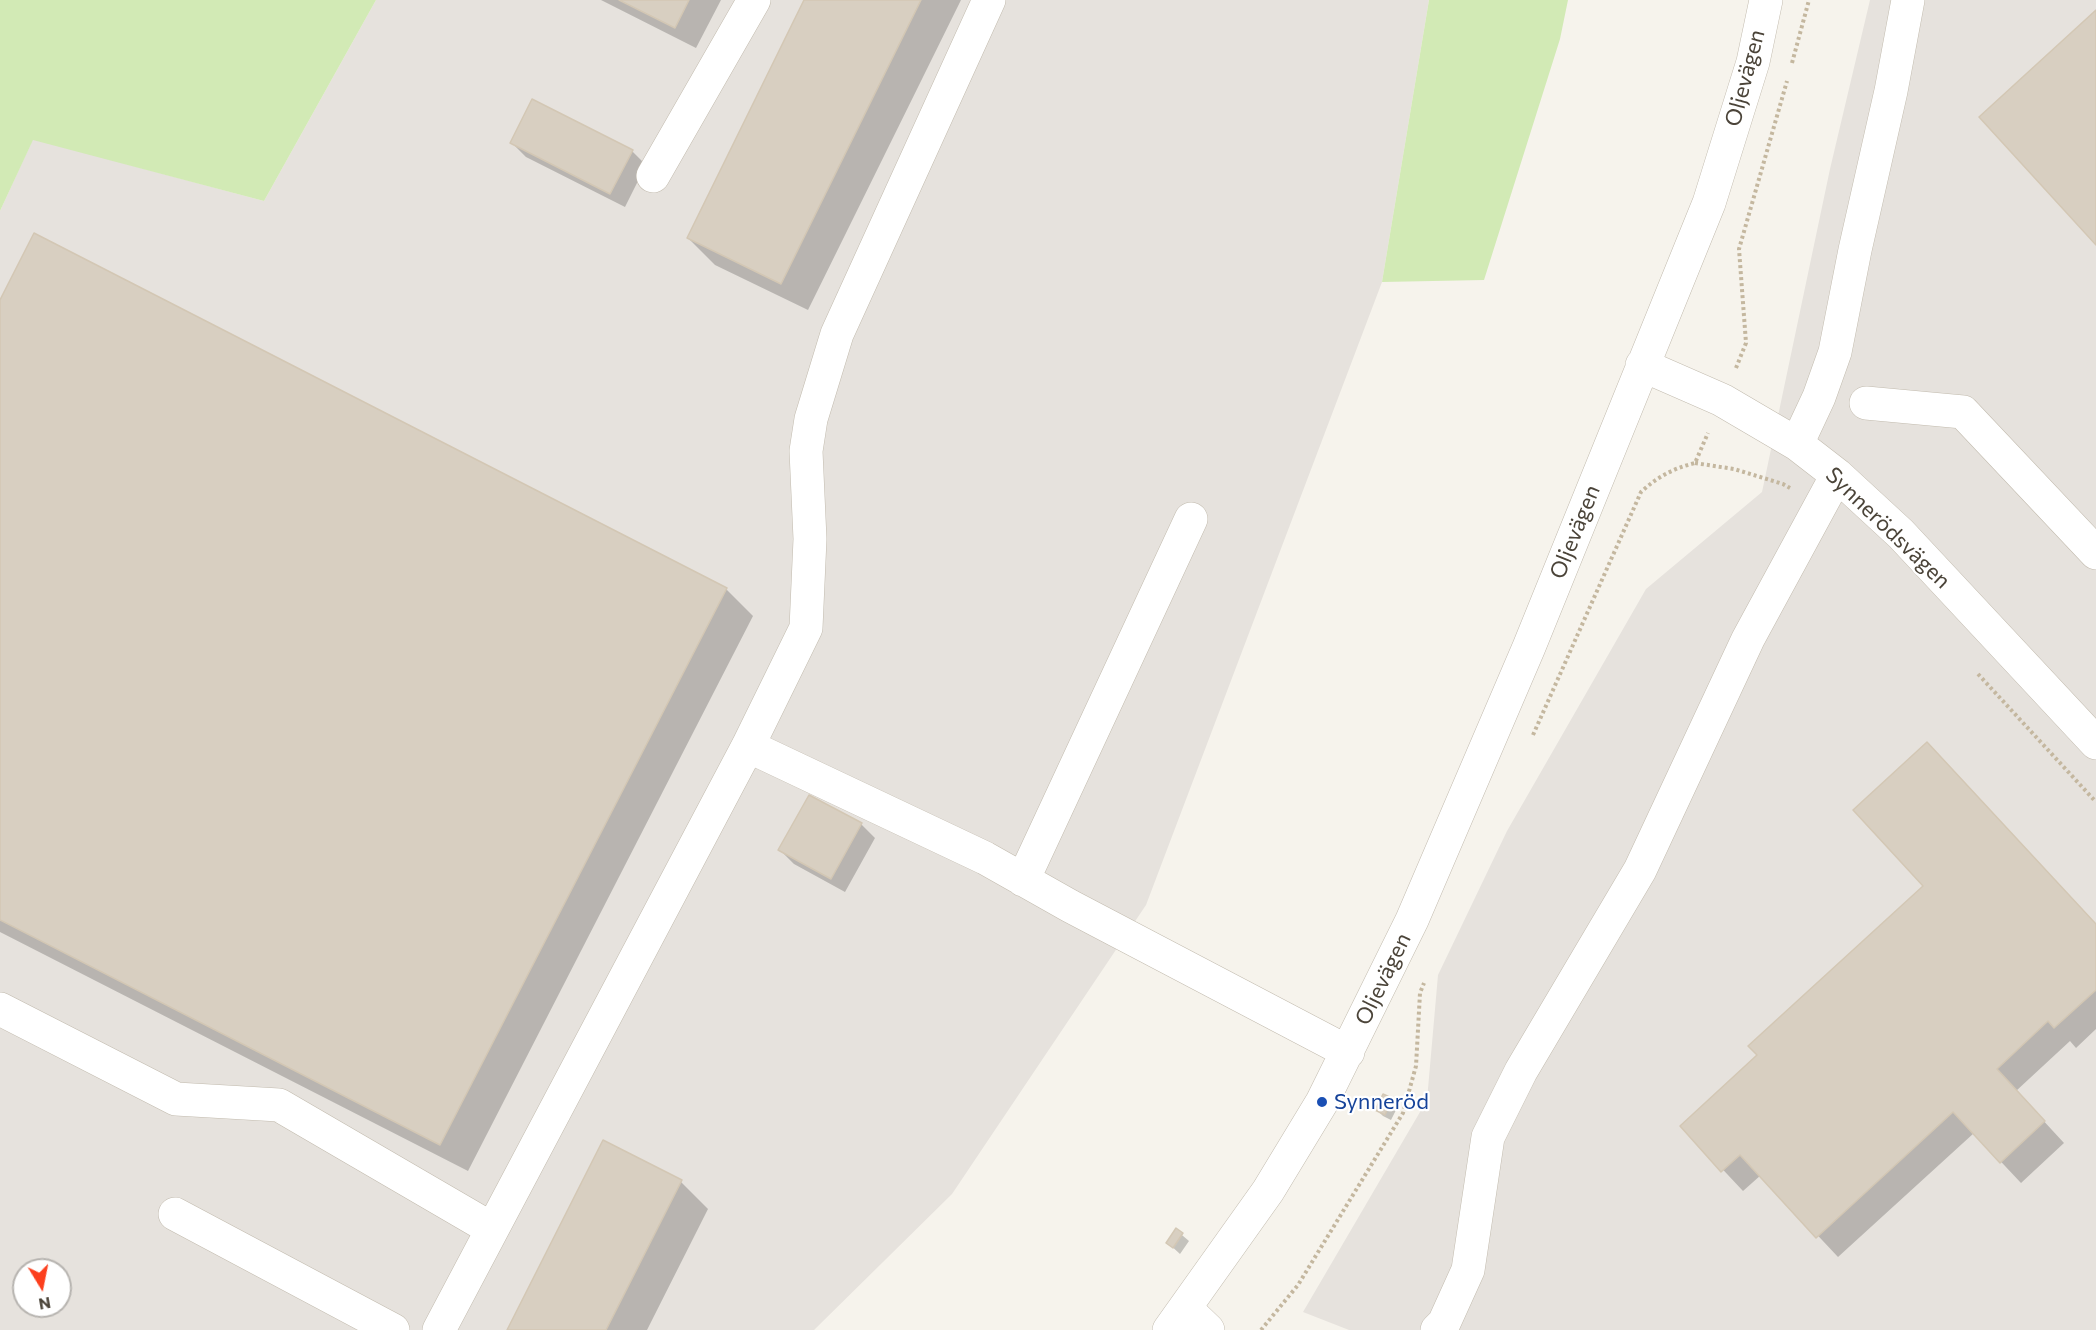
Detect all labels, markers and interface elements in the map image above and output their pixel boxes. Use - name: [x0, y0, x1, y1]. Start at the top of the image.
- street label: Oljevägen: [1719, 27, 1771, 129]
- street label: Synnerödsvägen: [1820, 462, 1956, 594]
- street label: Oljevägen: [1544, 481, 1606, 583]
- street label: Oljevägen: [1349, 929, 1417, 1029]
- place label: Synneröd: [1334, 1089, 1429, 1115]
- marker: Synneröd: [1315, 1095, 1329, 1109]
- north arrow: [12, 1258, 72, 1318]
- text: N: [37, 1294, 52, 1315]

